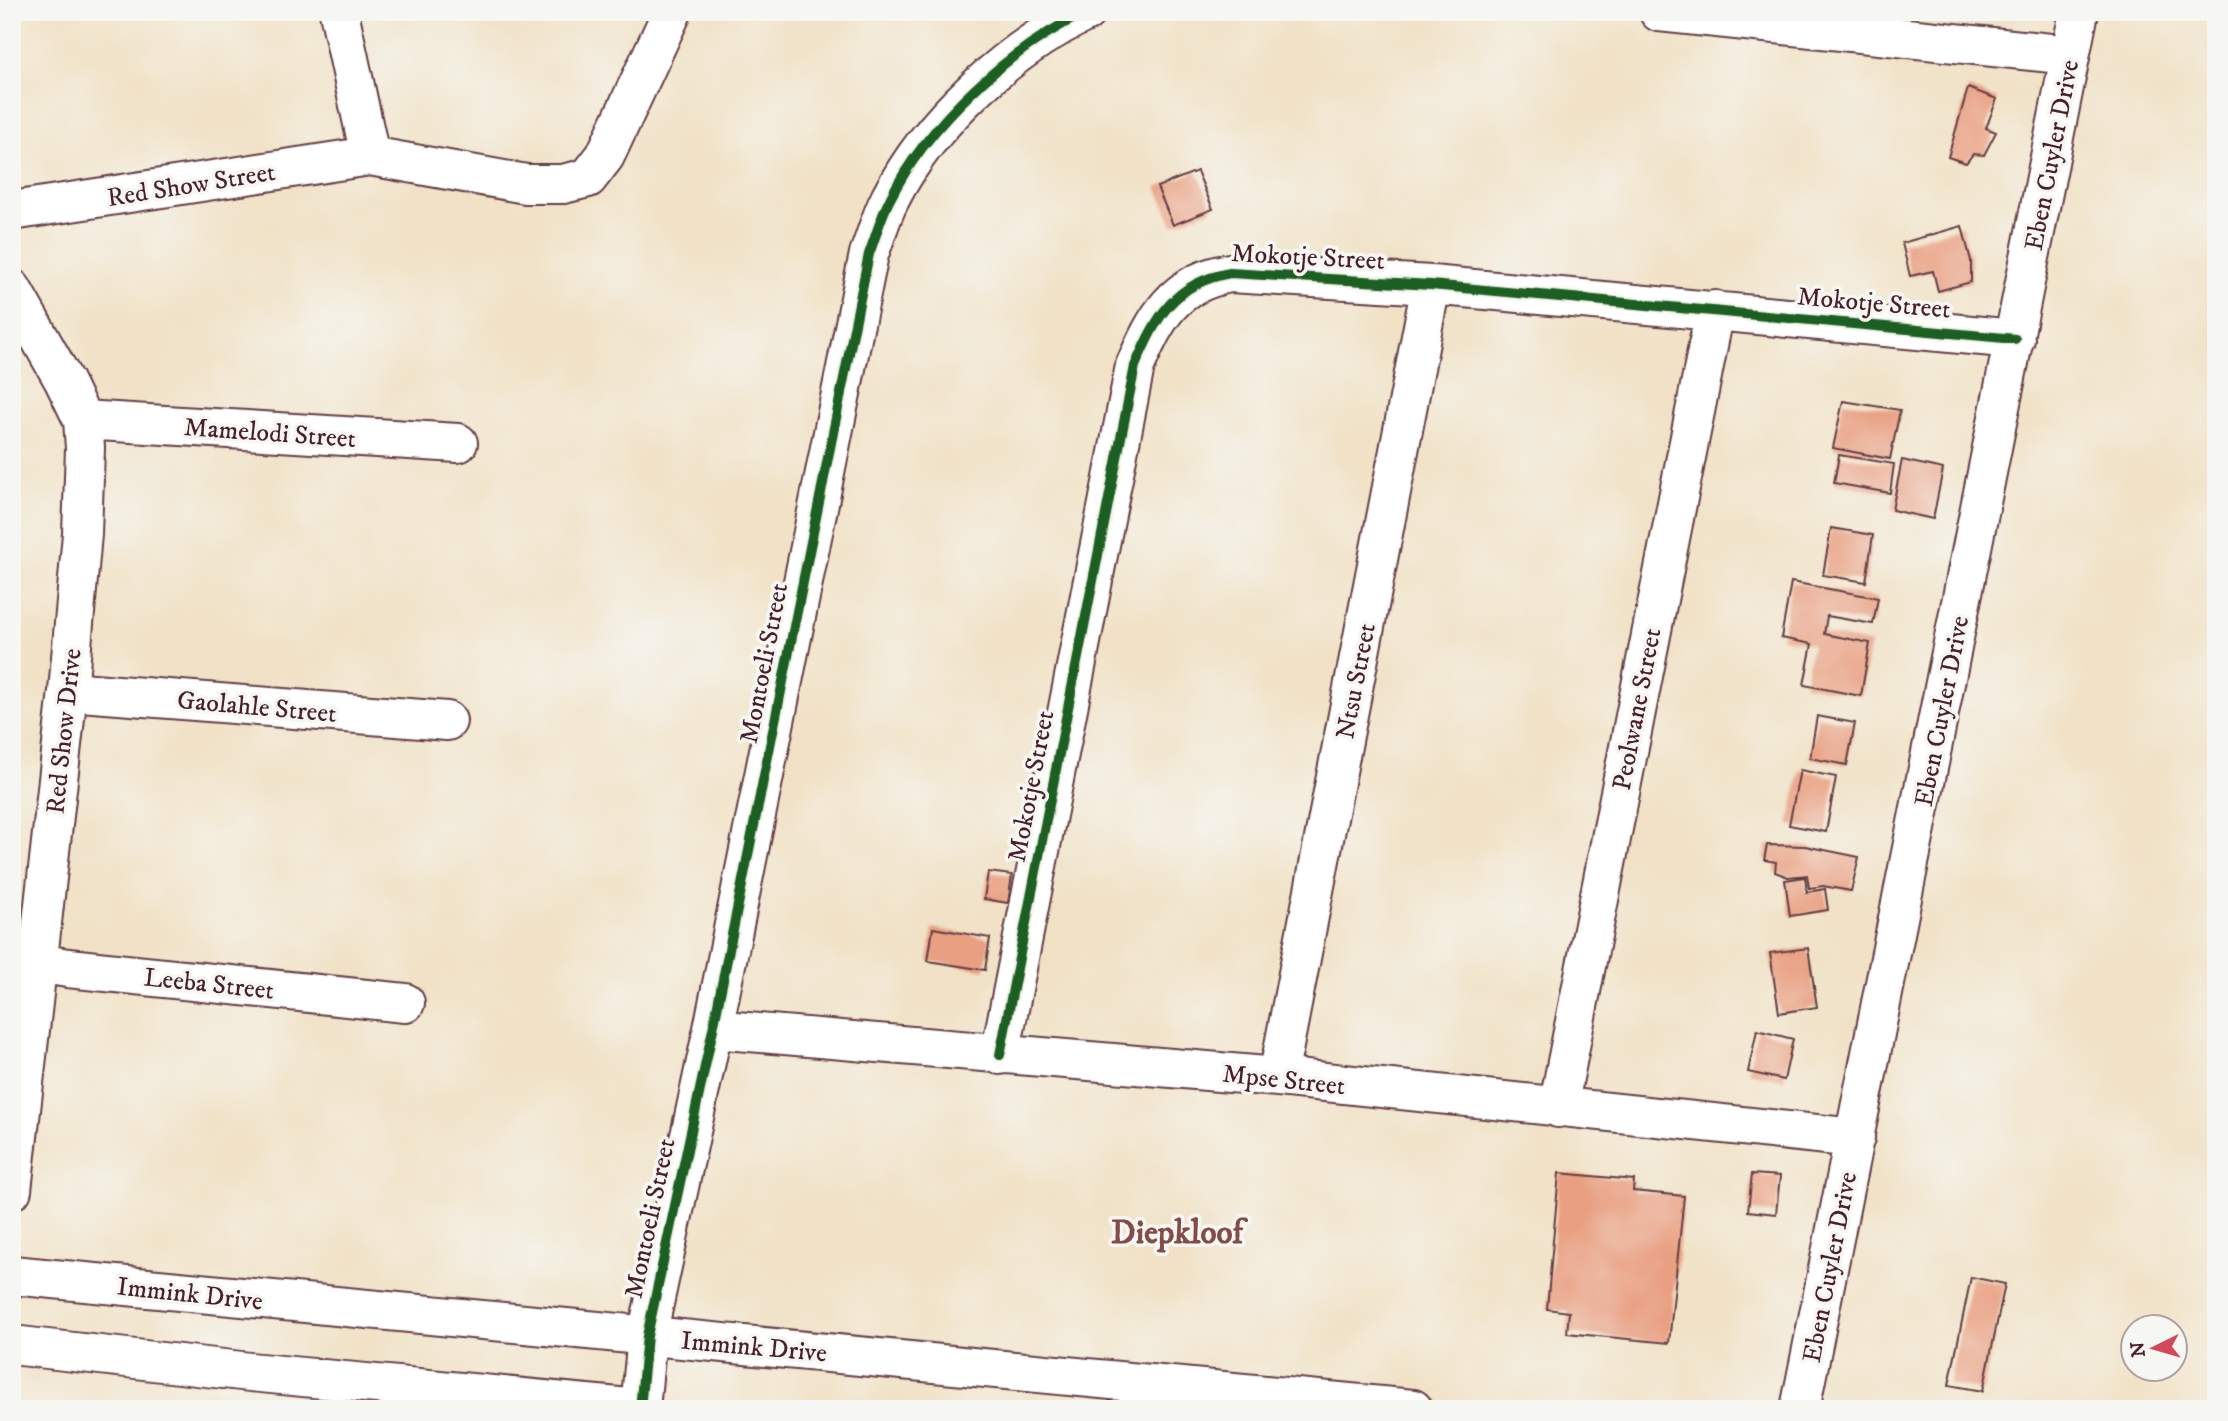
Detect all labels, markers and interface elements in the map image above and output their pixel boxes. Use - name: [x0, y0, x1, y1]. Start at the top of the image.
- street label: Eben Cuyler Drive: [2018, 57, 2087, 254]
- street label: Red Show Street: [105, 156, 278, 215]
- street label: Mokotje Street: [1230, 237, 1386, 278]
- street label: Mokotje Street: [1796, 280, 1952, 327]
- street label: Mamelodi Street: [183, 411, 357, 456]
- street label: Montoeli Street: [733, 580, 796, 746]
- street label: Eben Cuyler Drive: [1908, 613, 1977, 810]
- street label: Ntsu Street: [1329, 621, 1384, 742]
- street label: Peolwane Street: [1606, 625, 1669, 793]
- street label: Red Show Drive: [39, 647, 90, 816]
- street label: Gaolahle Street: [176, 684, 338, 731]
- street label: Mokotje Street: [1001, 708, 1062, 865]
- street label: Leeba Street: [142, 961, 275, 1008]
- street label: Mpse Street: [1221, 1058, 1347, 1103]
- street label: Montoeli Street: [617, 1135, 684, 1301]
- street label: Eben Cuyler Drive: [1796, 1169, 1865, 1366]
- district label: Diepkloof: [1111, 1213, 1248, 1254]
- street label: Immink Drive: [115, 1270, 264, 1319]
- north arrow: [2120, 1312, 2190, 1382]
- street label: Immink Drive: [679, 1325, 828, 1370]
- text: N: [2126, 1340, 2151, 1358]

